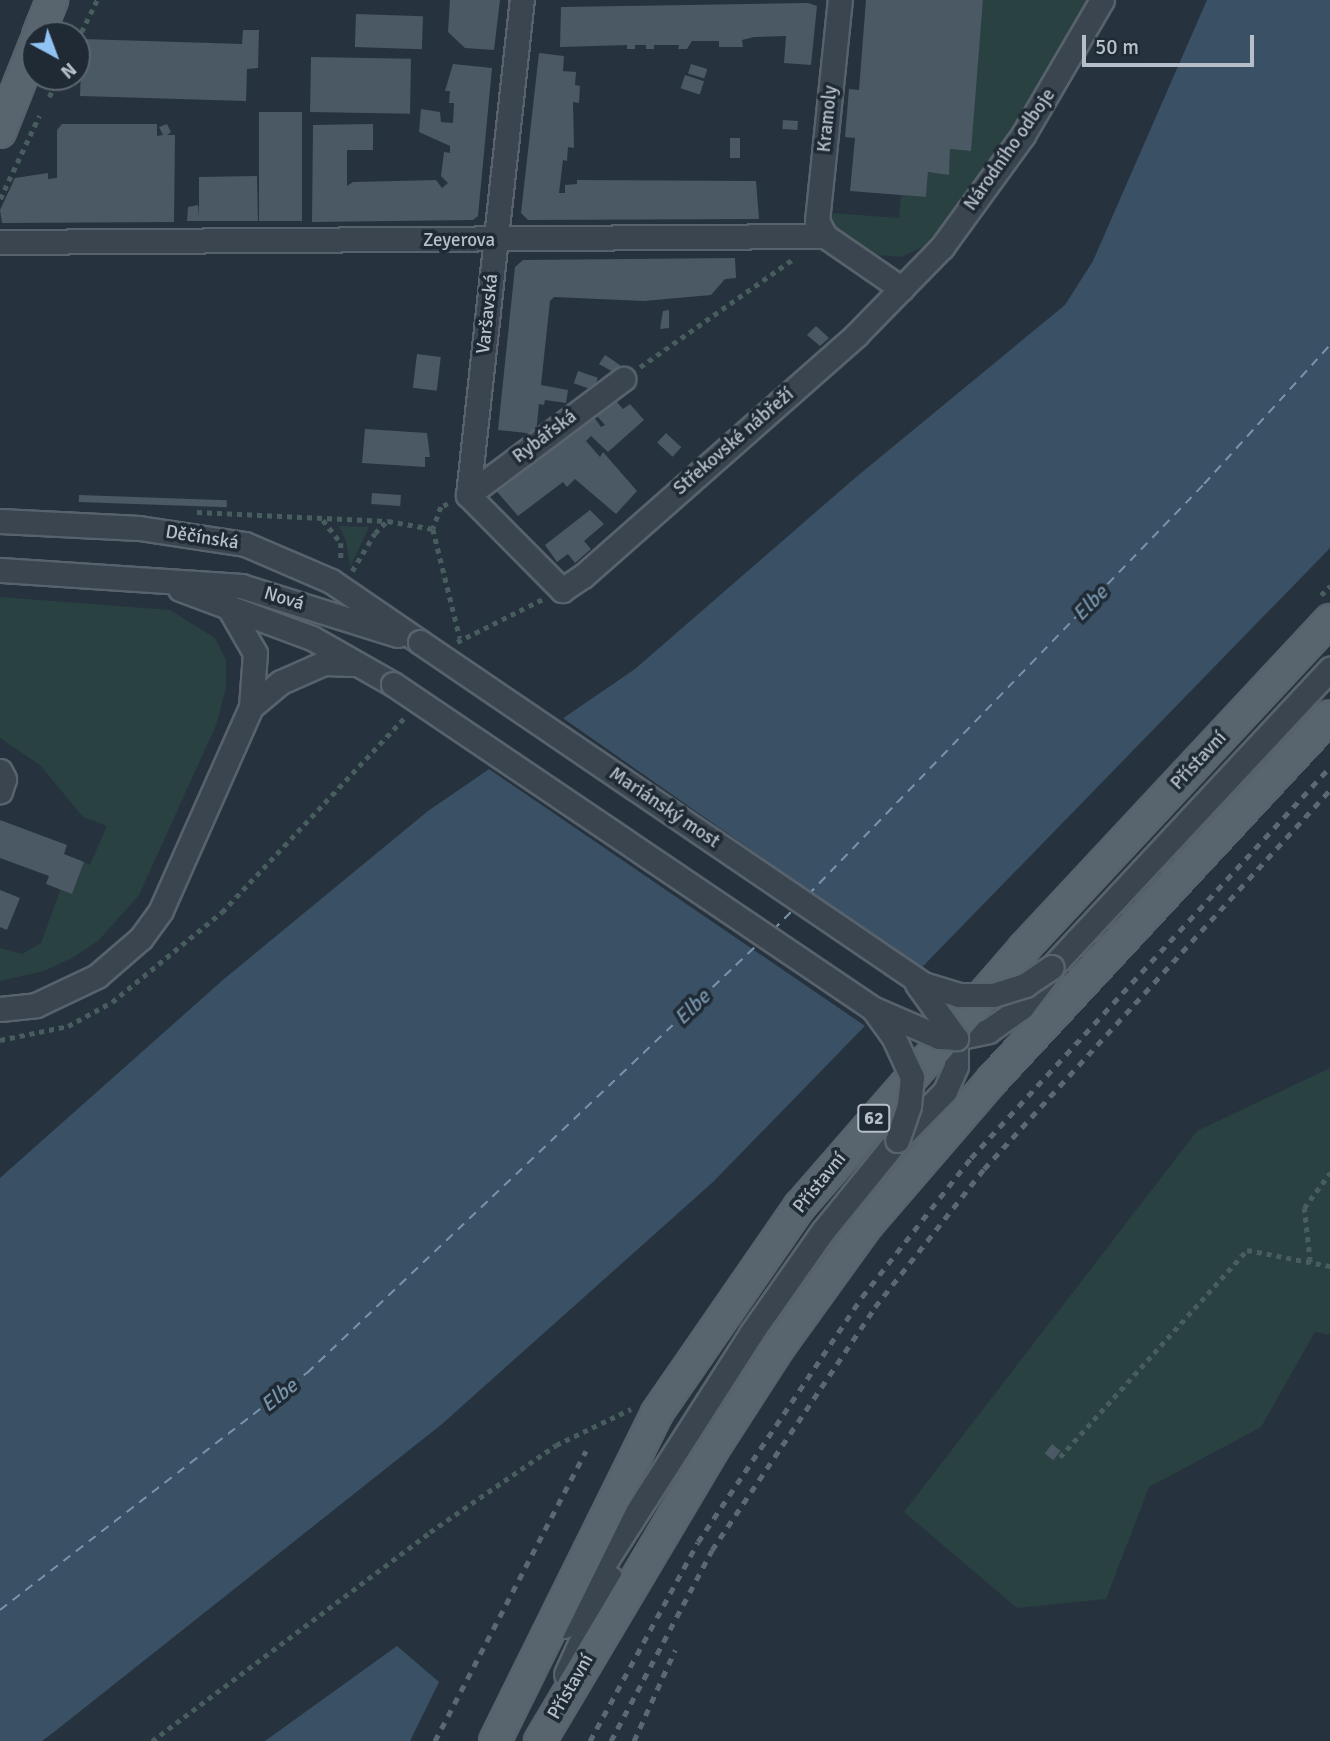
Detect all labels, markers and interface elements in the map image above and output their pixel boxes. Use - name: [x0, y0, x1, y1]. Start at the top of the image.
- north arrow: [21, 21, 91, 91]
- scale bar: [1085, 21, 1256, 65]
- text: 50 m: [1095, 34, 1139, 60]
- text: N: [56, 57, 81, 84]
- street label: Kramoly: [813, 84, 843, 154]
- street label: Národního odboje: [959, 85, 1061, 215]
- street label: Zeyerova: [423, 230, 495, 252]
- street label: Varšavská: [472, 273, 504, 355]
- street label: Střekovské nábřeží: [669, 384, 799, 500]
- street label: Rybářská: [508, 406, 582, 468]
- street label: Děčínská: [164, 521, 240, 555]
- water label: Elbe: [1067, 580, 1113, 626]
- street label: Nová: [261, 582, 307, 616]
- street label: Přístavní: [1166, 727, 1232, 795]
- street label: Mariánský most: [604, 763, 724, 853]
- water label: Elbe: [669, 984, 715, 1030]
- road number: 62: [856, 1104, 892, 1133]
- street label: Přístavní: [789, 1148, 851, 1218]
- water label: Elbe: [256, 1373, 302, 1417]
- street label: Přístavní: [543, 1650, 599, 1724]

